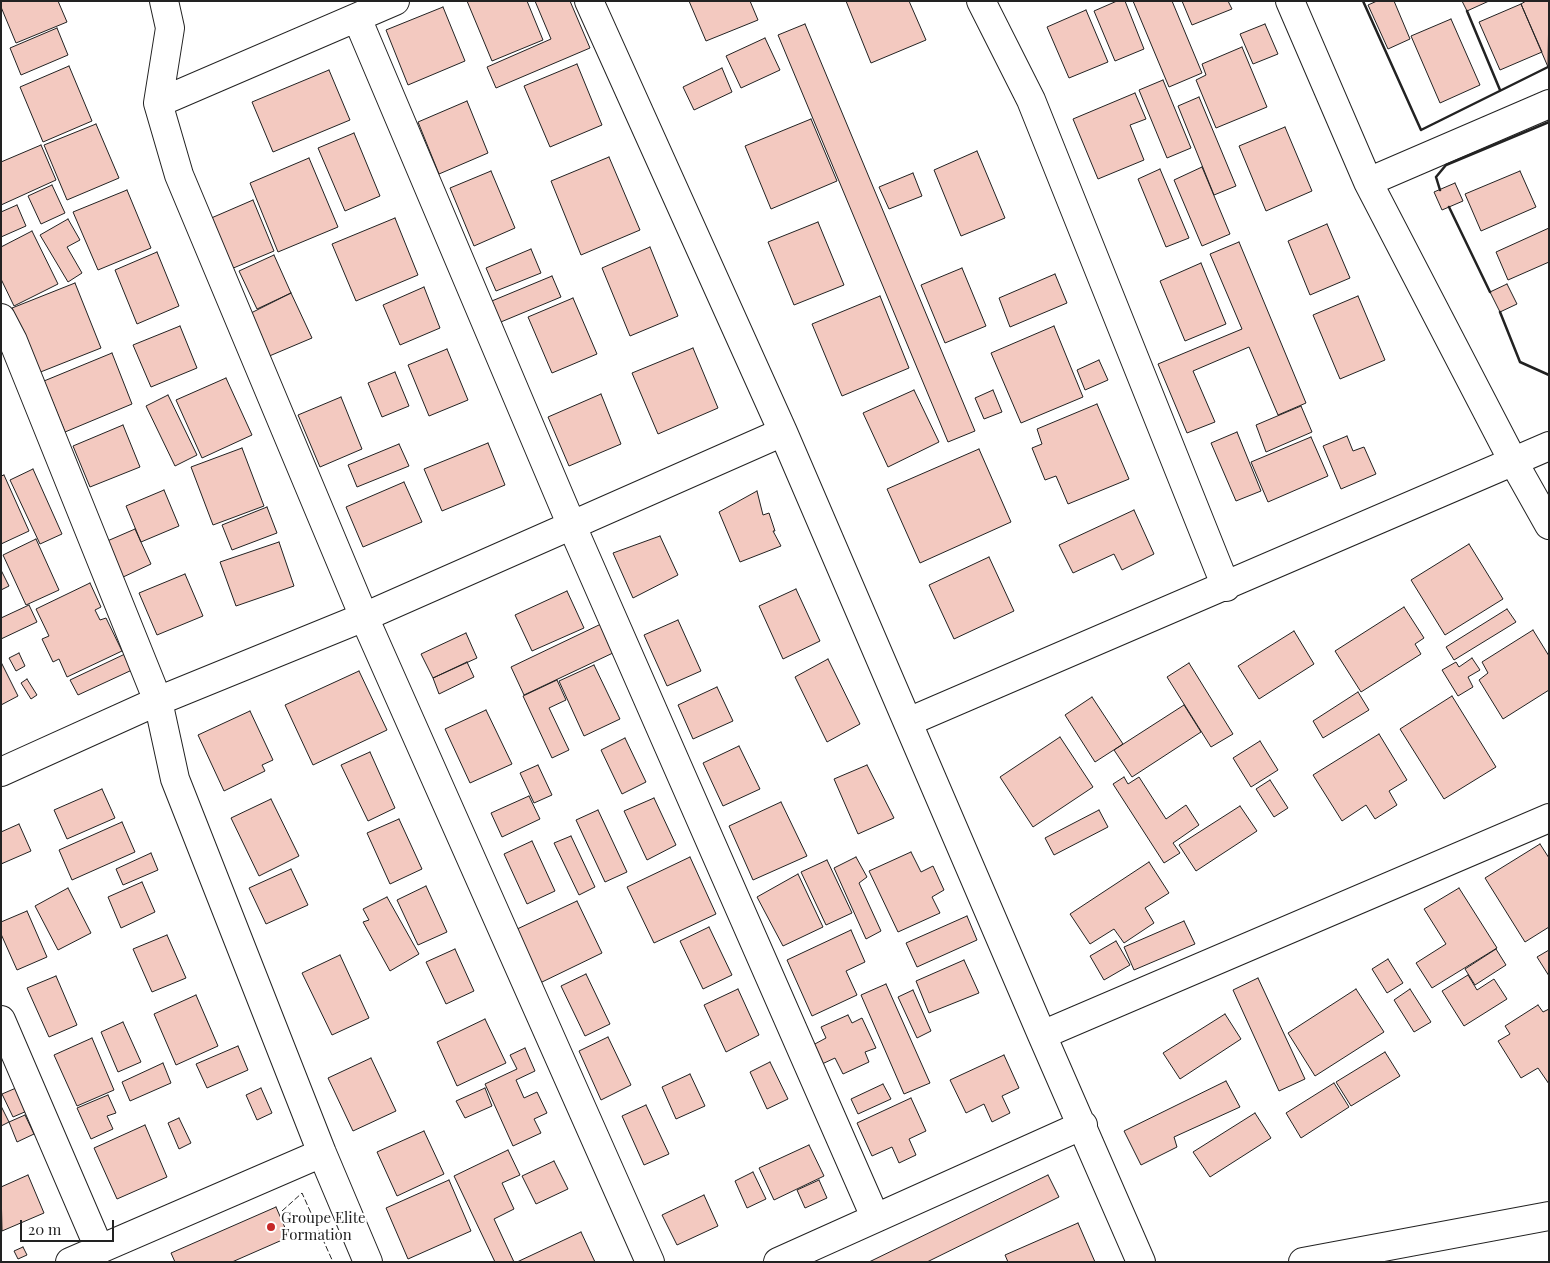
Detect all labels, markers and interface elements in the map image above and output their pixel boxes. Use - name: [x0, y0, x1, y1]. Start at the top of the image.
- place label: Groupe Elite Formation: [281, 1209, 366, 1244]
- scale bar: [22, 1210, 116, 1242]
- text: 20 m: [28, 1219, 61, 1239]
- marker: Groupe Elite Formation: [265, 1221, 277, 1233]

